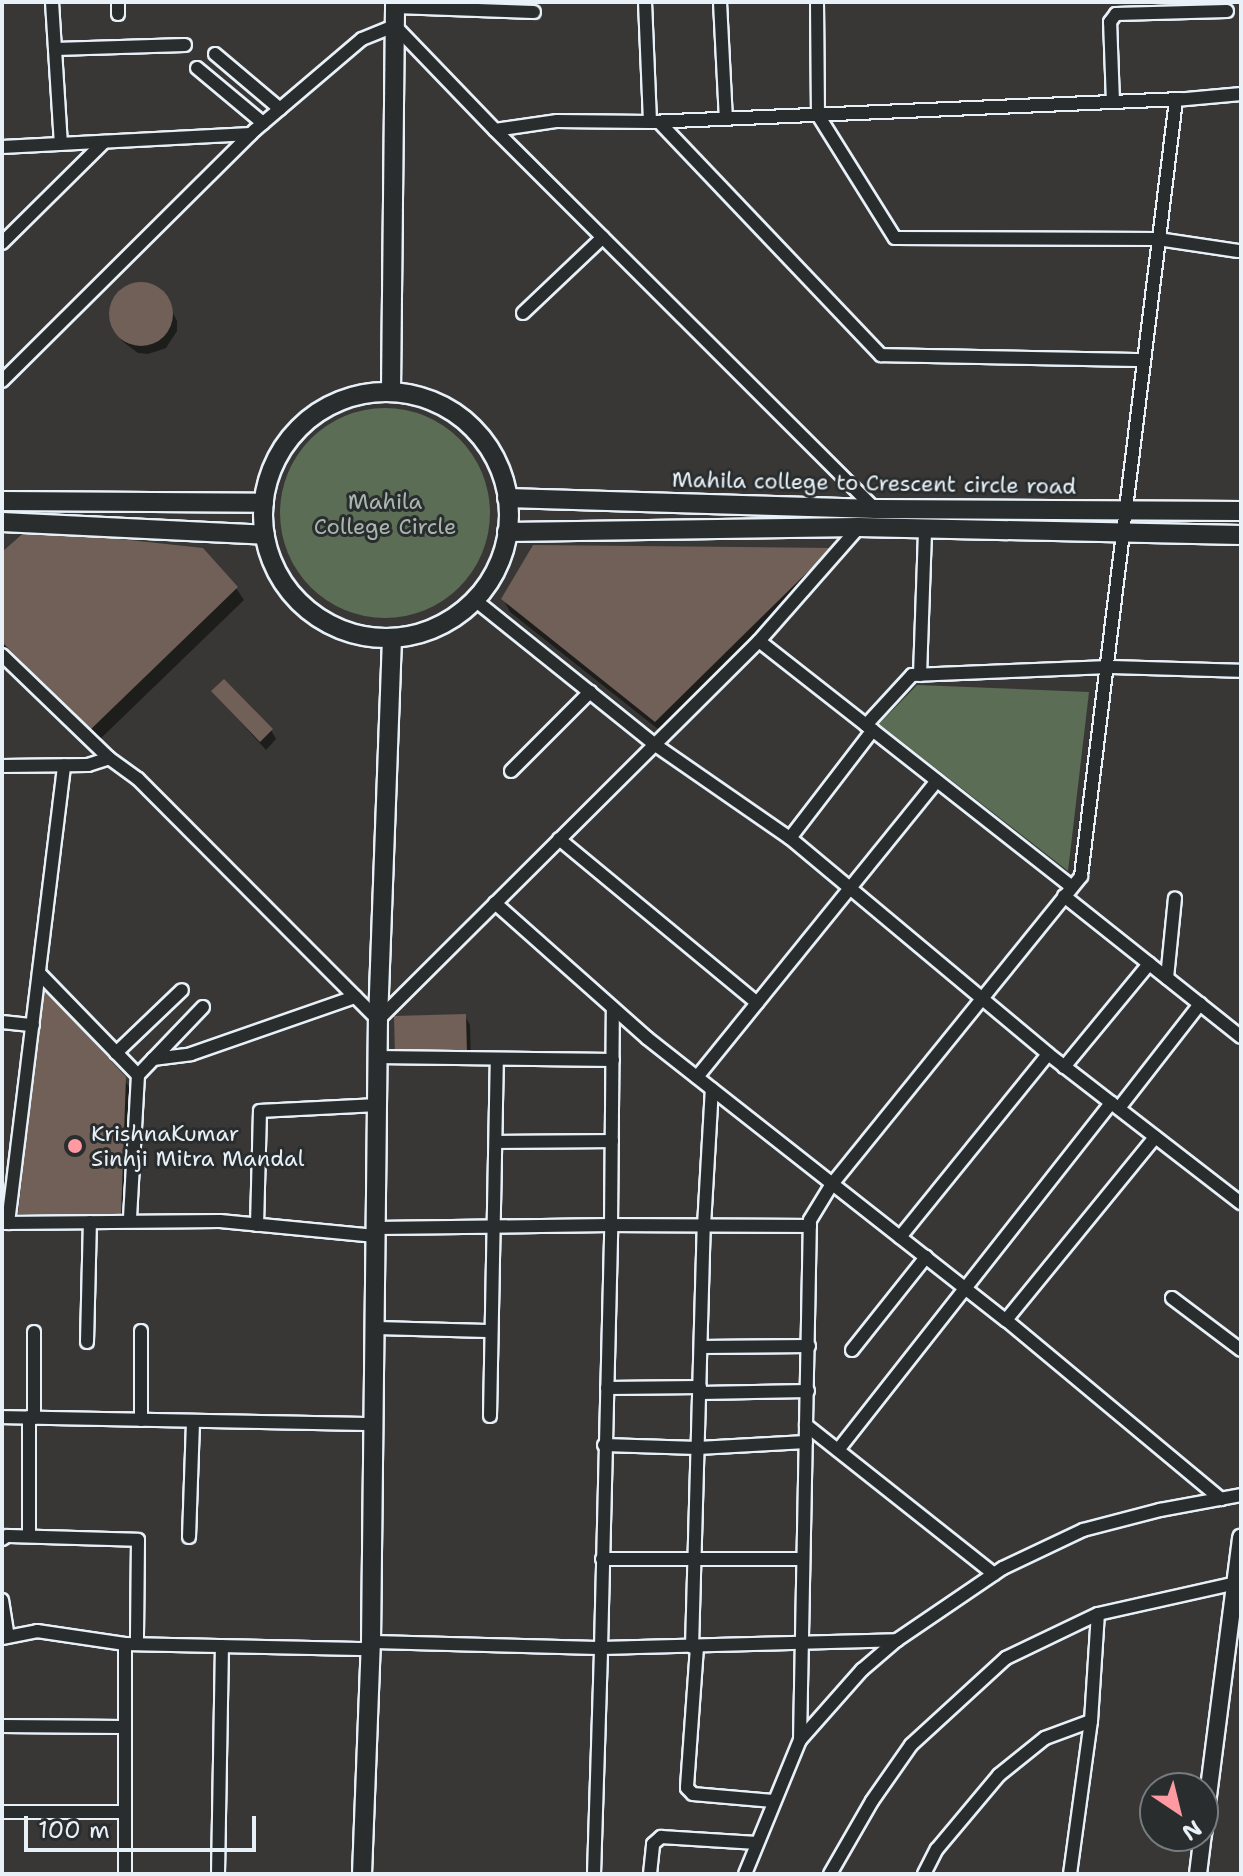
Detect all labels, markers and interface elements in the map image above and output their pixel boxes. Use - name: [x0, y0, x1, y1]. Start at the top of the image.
- street label: Mahila college to Crescent circle road: [672, 466, 1076, 500]
- park label: Mahila College Circle: [314, 488, 456, 540]
- place label: KrishnaKumar Sinhji Mitra Mandal: [91, 1120, 304, 1172]
- marker: KrishnaKumar Sinhji Mitra Mandal: [66, 1137, 84, 1155]
- north arrow: [1139, 1772, 1219, 1852]
- scale bar: [28, 1800, 260, 1850]
- text: 100 m: [38, 1814, 110, 1846]
- text: N: [1176, 1814, 1207, 1847]

